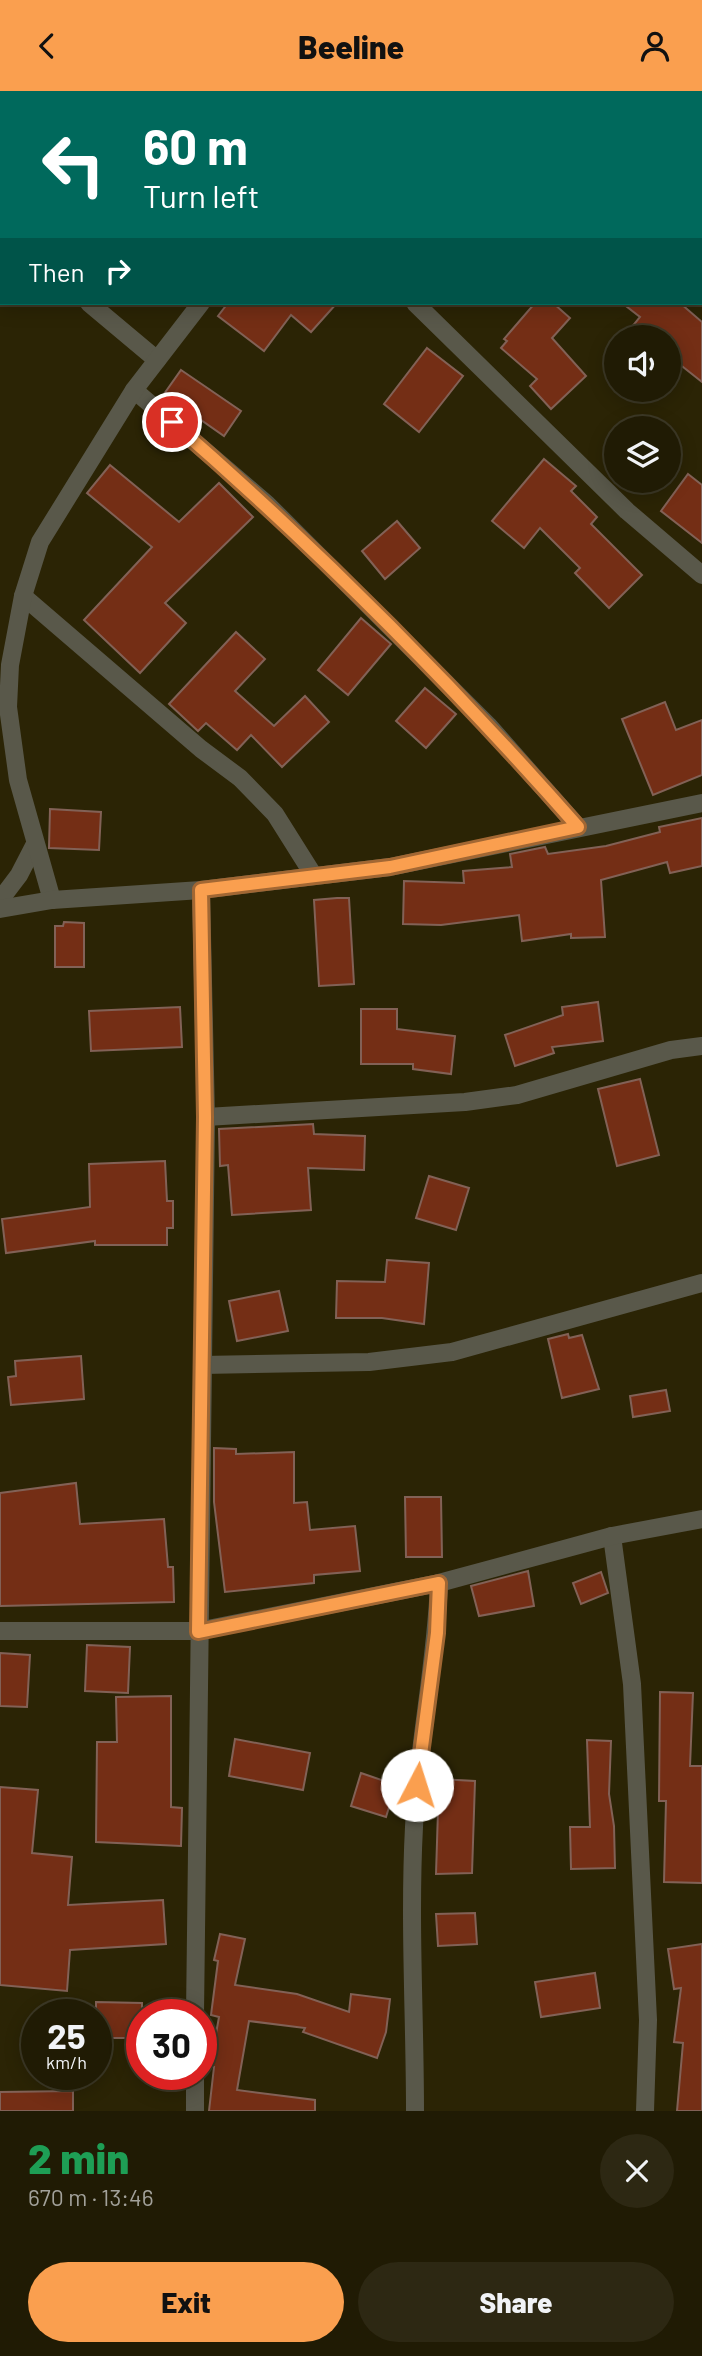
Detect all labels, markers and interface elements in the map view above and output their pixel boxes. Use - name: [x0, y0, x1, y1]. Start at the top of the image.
- icon: back: [28, 27, 66, 65]
- text: Beeline: [298, 27, 404, 65]
- icon: person: [636, 27, 674, 65]
- text: 60 m: [143, 116, 248, 175]
- icon: left: [28, 119, 119, 210]
- text: Turn left: [143, 176, 260, 214]
- icon: right: [99, 252, 137, 290]
- text: Then: [28, 256, 85, 287]
- map controls: [604, 325, 681, 493]
- button: sound: [604, 325, 681, 402]
- pin: [142, 392, 202, 452]
- icon: arrive: [153, 403, 191, 441]
- button: layers: [604, 416, 681, 493]
- position arrow: [380, 1748, 454, 1822]
- speed limit sign: 30: [126, 1999, 217, 2090]
- text: 25: [47, 2014, 86, 2056]
- text: km/h: [46, 2051, 87, 2073]
- text: 2 min: [28, 2132, 129, 2182]
- button: close: [600, 2134, 674, 2208]
- text: 670 m · 13:46: [28, 2183, 154, 2211]
- button: Exit: [28, 2262, 344, 2342]
- button: Share: [358, 2262, 674, 2342]

